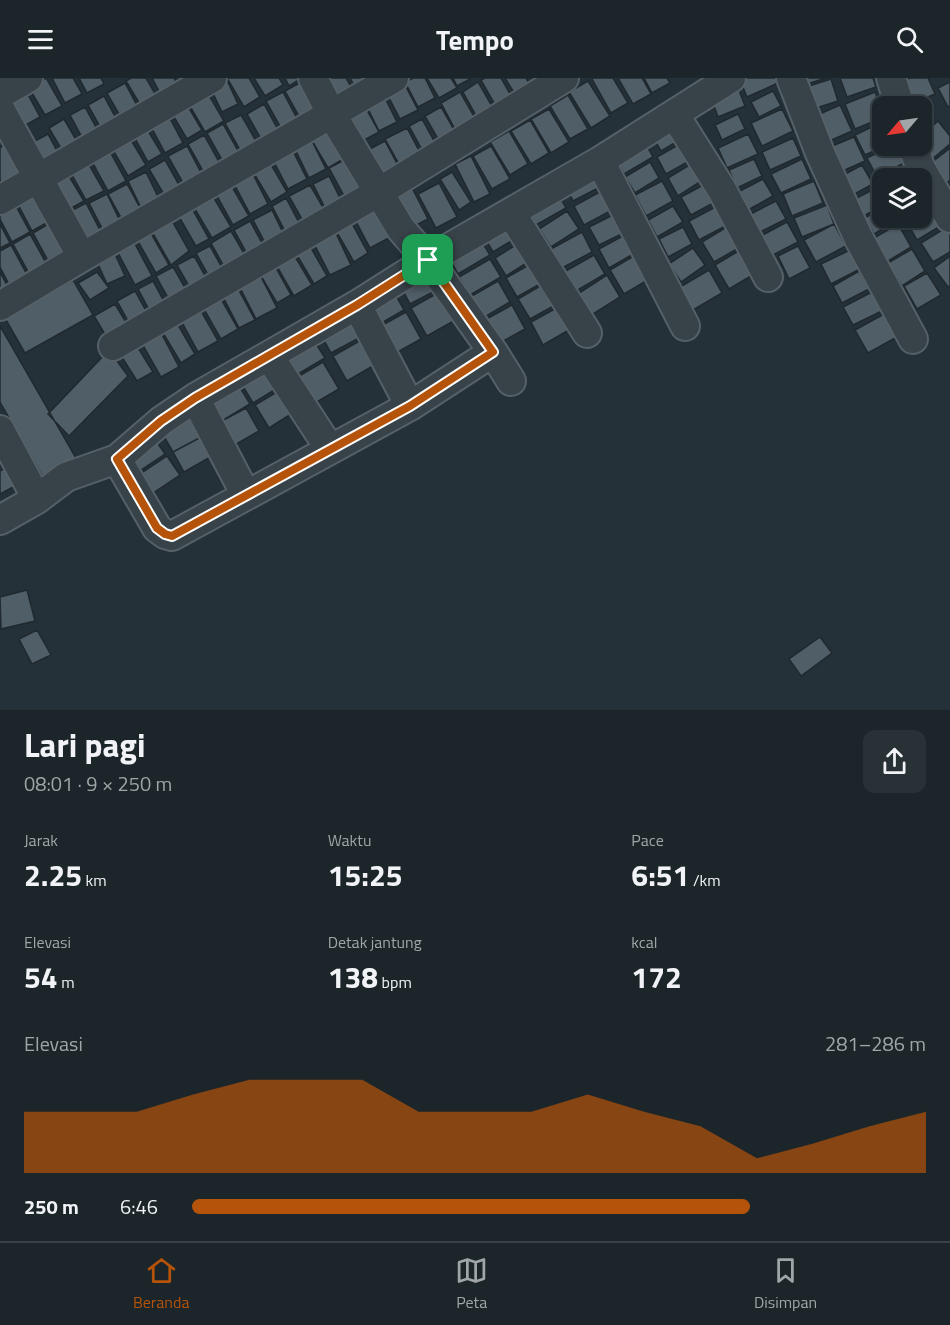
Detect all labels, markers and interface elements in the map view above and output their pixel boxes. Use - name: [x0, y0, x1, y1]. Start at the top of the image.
- text: Tempo: [436, 19, 514, 60]
- icon: menu: [24, 23, 57, 56]
- icon: search: [893, 23, 926, 56]
- north arrow: [872, 96, 932, 156]
- map controls: [872, 96, 932, 228]
- button: layers: [872, 168, 932, 228]
- pin: [402, 234, 453, 285]
- icon: arrive: [411, 243, 444, 276]
- text: Lari pagi: [24, 720, 145, 770]
- button: share: [863, 730, 926, 793]
- text: 08:01 · 9 × 250 m: [24, 768, 172, 799]
- text: Jarak: [24, 828, 58, 852]
- text: Waktu: [328, 828, 371, 852]
- text: Pace: [631, 828, 664, 852]
- text: 2.25: [24, 852, 82, 898]
- text: 15:25: [328, 852, 403, 898]
- text: 6:51: [631, 852, 689, 898]
- text: km: [82, 868, 107, 892]
- text: /km: [689, 868, 721, 892]
- text: Elevasi: [24, 930, 71, 954]
- text: Detak jantung: [328, 930, 422, 954]
- text: kcal: [631, 930, 657, 954]
- text: 54: [24, 954, 58, 1000]
- text: 138: [328, 954, 378, 1000]
- text: 172: [631, 954, 682, 1000]
- text: m: [58, 970, 75, 994]
- text: bpm: [378, 970, 412, 994]
- text: Elevasi: [24, 1028, 83, 1059]
- text: 281–286 m: [825, 1028, 926, 1059]
- text: 250 m: [24, 1191, 79, 1222]
- text: 6:46: [120, 1191, 158, 1222]
- tab: Beranda: [133, 1254, 189, 1314]
- tab: Peta: [455, 1254, 488, 1314]
- tab: Disimpan: [754, 1254, 817, 1314]

